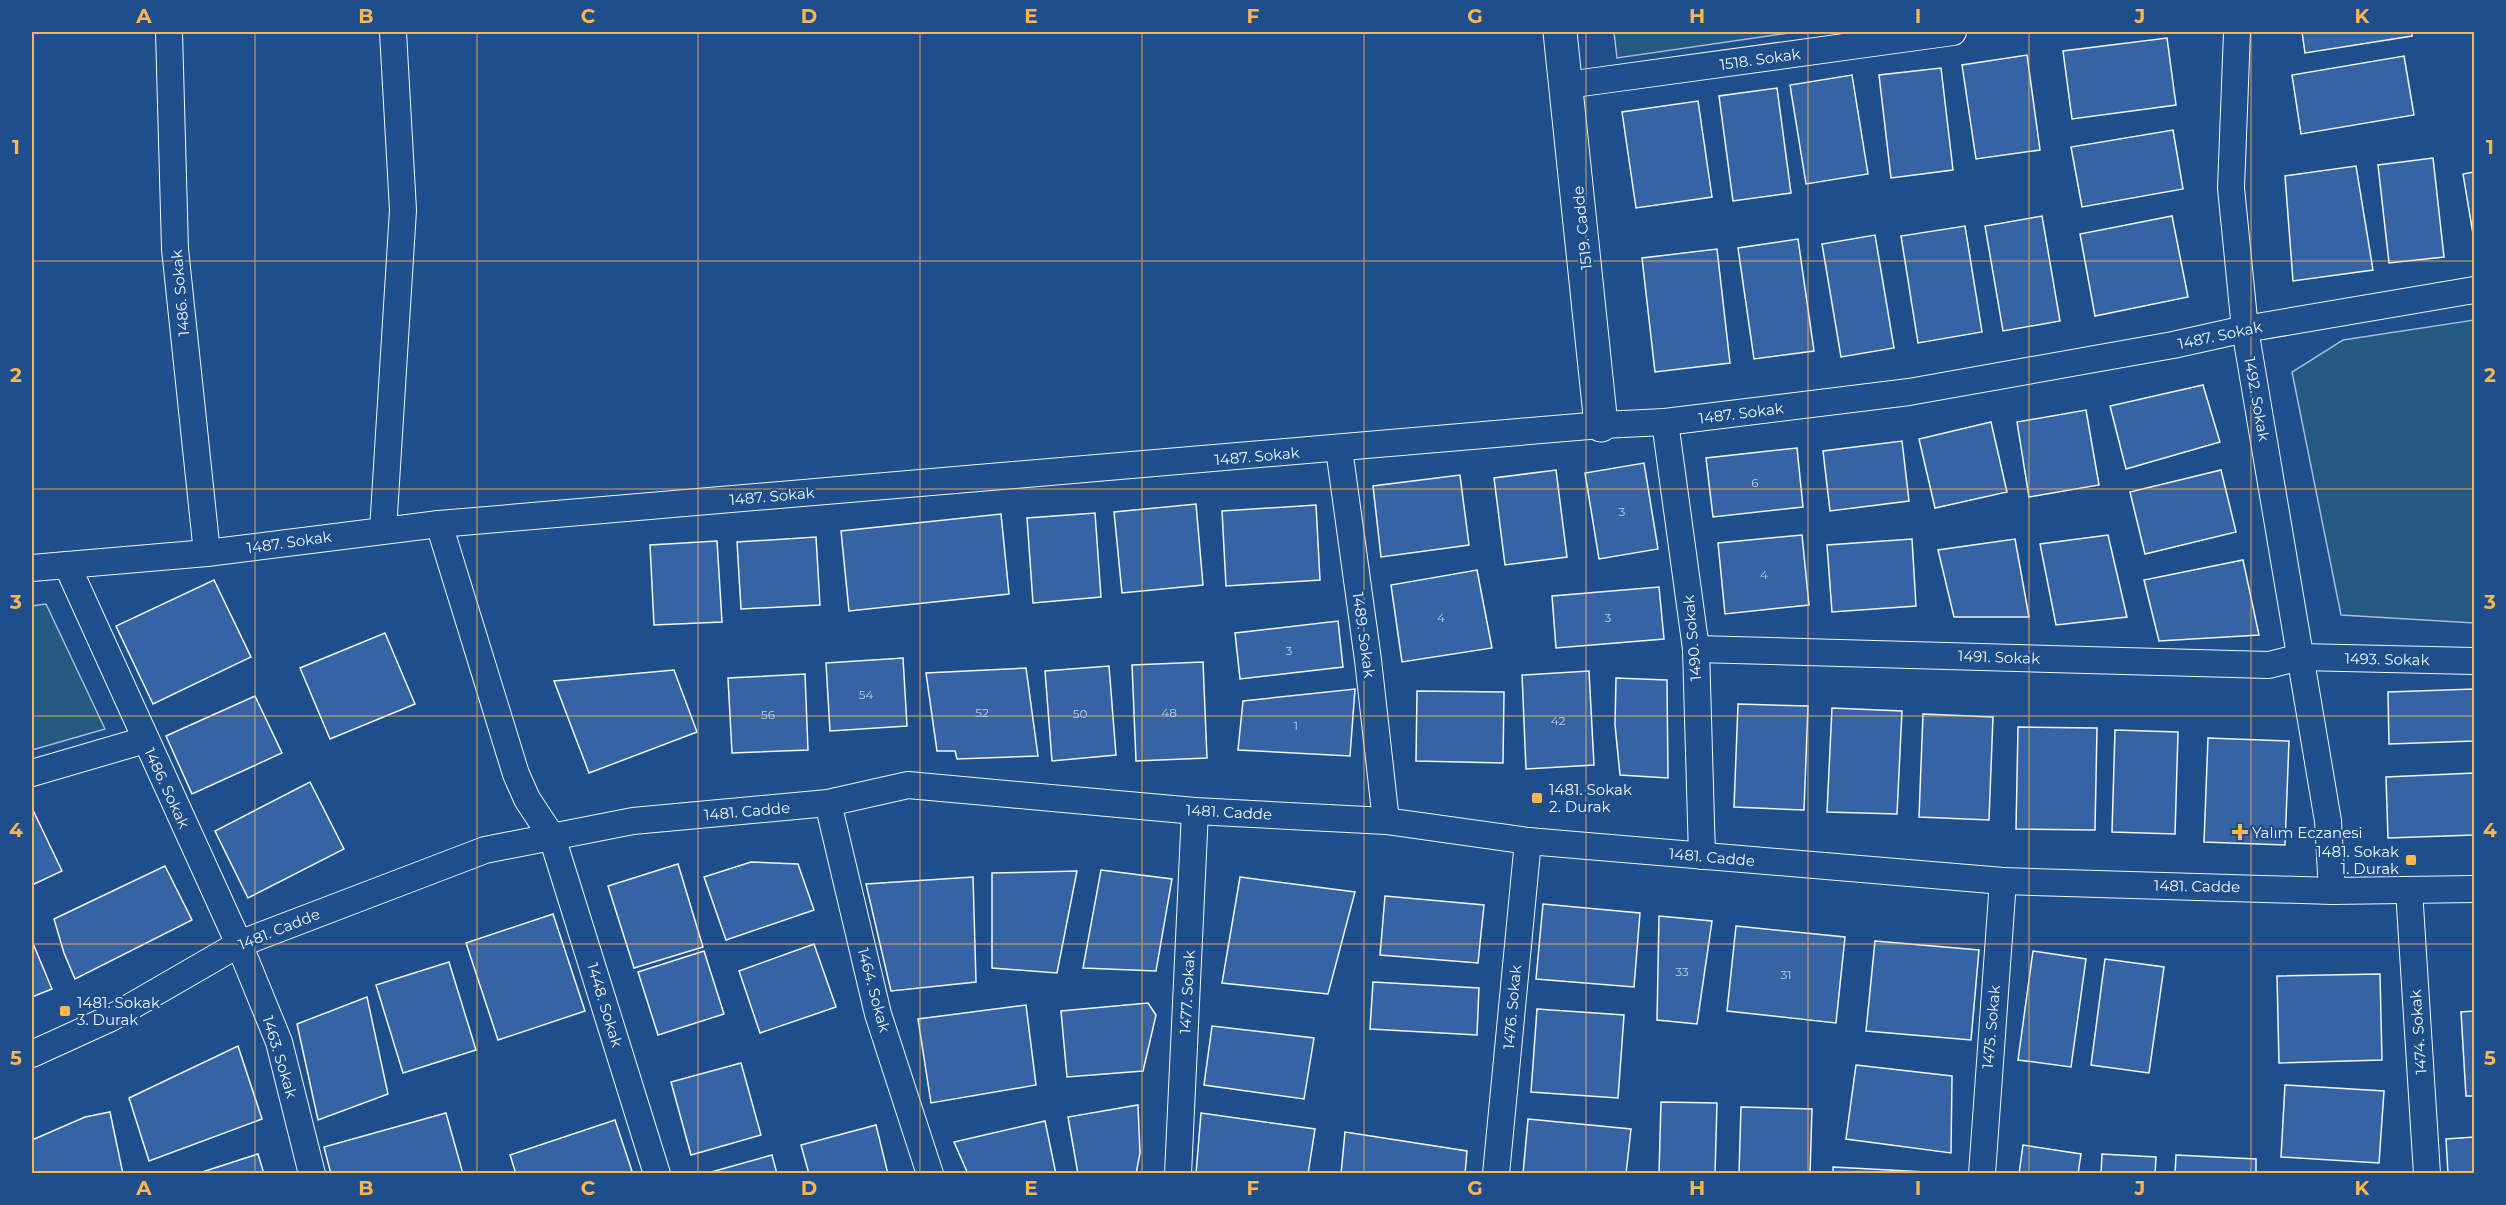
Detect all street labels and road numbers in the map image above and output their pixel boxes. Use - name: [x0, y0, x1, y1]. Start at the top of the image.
- street label: 1518. Sokak: [1718, 44, 1802, 74]
- street label: 1519. Cadde: [1568, 185, 1596, 271]
- street label: 1486. Sokak: [167, 249, 193, 337]
- street label: 1487. Sokak: [2176, 317, 2264, 353]
- street label: 1492. Sokak: [2240, 355, 2274, 443]
- street label: 1487. Sokak: [1697, 398, 1785, 428]
- street label: 1487. Sokak: [1214, 443, 1300, 469]
- street label: 1487. Sokak: [729, 483, 815, 509]
- street label: 1487. Sokak: [245, 527, 333, 557]
- street label: 1489. Sokak: [1349, 591, 1379, 679]
- street label: 1490. Sokak: [1679, 594, 1705, 682]
- street label: 1491. Sokak: [1958, 646, 2040, 668]
- street label: 1493. Sokak: [2344, 649, 2430, 669]
- street label: 1486. Sokak: [140, 745, 194, 831]
- street label: 1481. Cadde: [703, 798, 791, 824]
- street label: 1481. Cadde: [1185, 800, 1273, 824]
- street label: 1481. Cadde: [1668, 844, 1756, 870]
- street label: 1481. Cadde: [2154, 876, 2240, 896]
- street label: 1481. Cadde: [235, 904, 323, 954]
- street label: 1464. Sokak: [854, 945, 894, 1035]
- street label: 1477. Sokak: [1175, 950, 1199, 1034]
- street label: 1448. Sokak: [583, 960, 627, 1050]
- street label: 1476. Sokak: [1499, 964, 1525, 1050]
- street label: 1475. Sokak: [1978, 984, 2004, 1070]
- street label: 1474. Sokak: [2406, 989, 2430, 1075]
- street label: 1463. Sokak: [258, 1013, 302, 1101]

